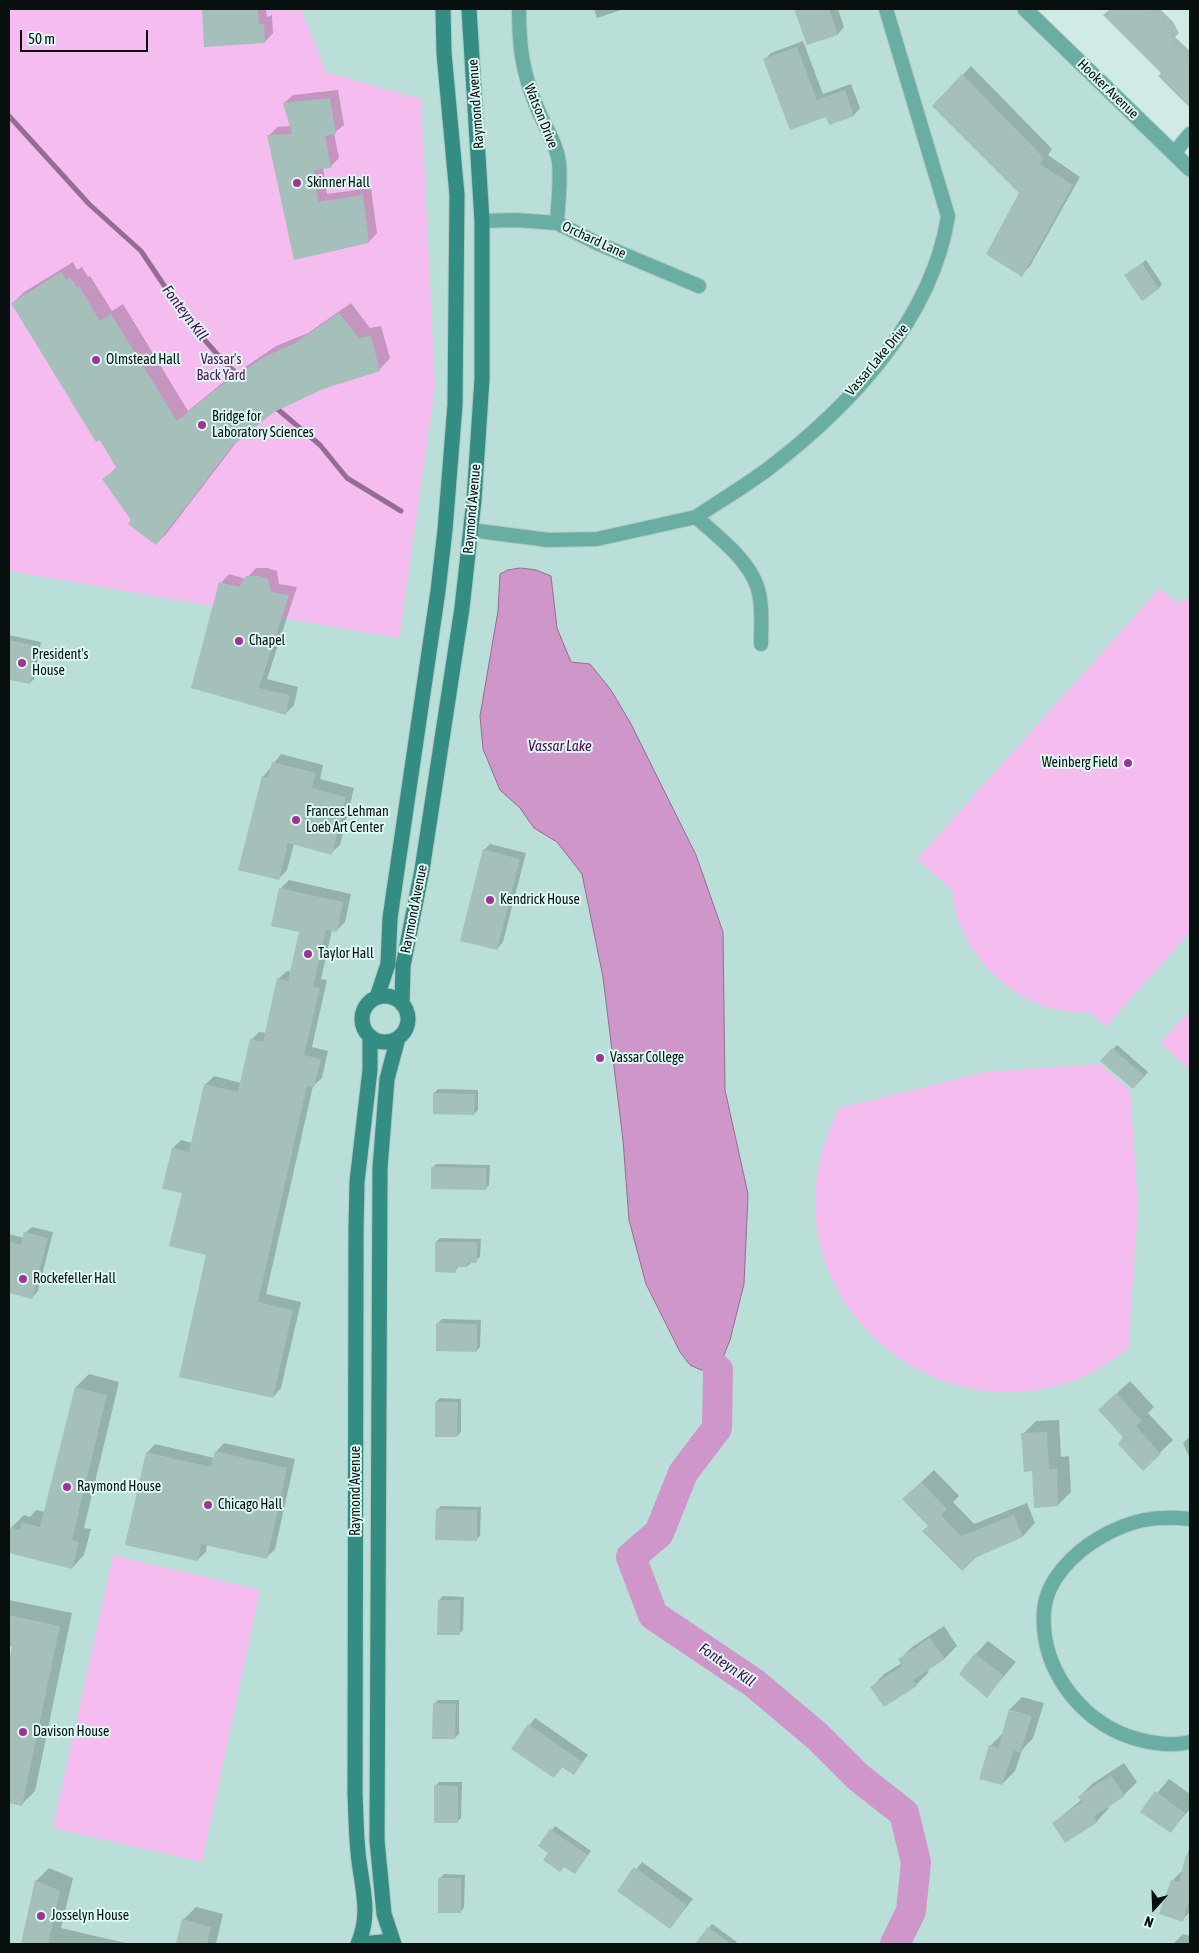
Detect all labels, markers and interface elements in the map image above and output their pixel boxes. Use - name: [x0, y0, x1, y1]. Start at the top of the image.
- scale bar: [22, 20, 150, 52]
- text: 50 m: [28, 30, 55, 47]
- street label: Hooker Avenue: [1074, 56, 1142, 122]
- street label: Raymond Avenue: [464, 59, 488, 149]
- street label: Watson Drive: [521, 81, 561, 151]
- place label: Skinner Hall: [307, 175, 370, 191]
- marker: Skinner Hall: [291, 177, 303, 189]
- street label: Orchard Lane: [559, 218, 629, 262]
- water label: Fonteyn Kill: [158, 282, 212, 344]
- street label: Vassar Lake Drive: [842, 321, 912, 399]
- place label: Olmstead Hall: [106, 352, 180, 368]
- park label: Vassar's Back Yard: [196, 352, 246, 384]
- marker: Olmstead Hall: [90, 354, 102, 366]
- place label: Bridge for Laboratory Sciences: [212, 409, 314, 442]
- marker: Bridge for Laboratory Sciences: [196, 419, 208, 431]
- street label: Raymond Avenue: [460, 463, 484, 555]
- place label: Chapel: [249, 633, 285, 649]
- marker: Chapel: [233, 635, 245, 647]
- place label: President's House: [32, 647, 89, 680]
- marker: President's House: [16, 657, 28, 669]
- water label: Vassar Lake: [528, 737, 592, 755]
- place label: Weinberg Field: [1042, 755, 1118, 771]
- marker: Weinberg Field: [1122, 757, 1134, 769]
- place label: Frances Lehman Loeb Art Center: [306, 804, 389, 836]
- marker: Frances Lehman Loeb Art Center: [290, 814, 302, 826]
- street label: Raymond Avenue: [397, 863, 431, 955]
- place label: Kendrick House: [500, 892, 580, 908]
- marker: Kendrick House: [484, 894, 496, 906]
- place label: Taylor Hall: [318, 946, 374, 962]
- marker: Taylor Hall: [302, 948, 314, 960]
- place label: Vassar College: [610, 1050, 684, 1066]
- marker: Vassar College: [594, 1052, 606, 1064]
- place label: Rockefeller Hall: [33, 1271, 116, 1287]
- marker: Rockefeller Hall: [17, 1273, 29, 1285]
- street label: Raymond Avenue: [348, 1446, 364, 1536]
- place label: Raymond House: [77, 1479, 161, 1495]
- marker: Raymond House: [61, 1481, 73, 1493]
- place label: Chicago Hall: [218, 1497, 282, 1513]
- marker: Chicago Hall: [202, 1499, 214, 1511]
- water label: Fonteyn Kill: [695, 1639, 759, 1691]
- place label: Davison House: [33, 1724, 109, 1740]
- marker: Davison House: [17, 1726, 29, 1738]
- north arrow: [1129, 1883, 1179, 1933]
- place label: Josselyn House: [51, 1908, 129, 1924]
- marker: Josselyn House: [35, 1910, 47, 1922]
- text: N: [1142, 1913, 1155, 1931]

